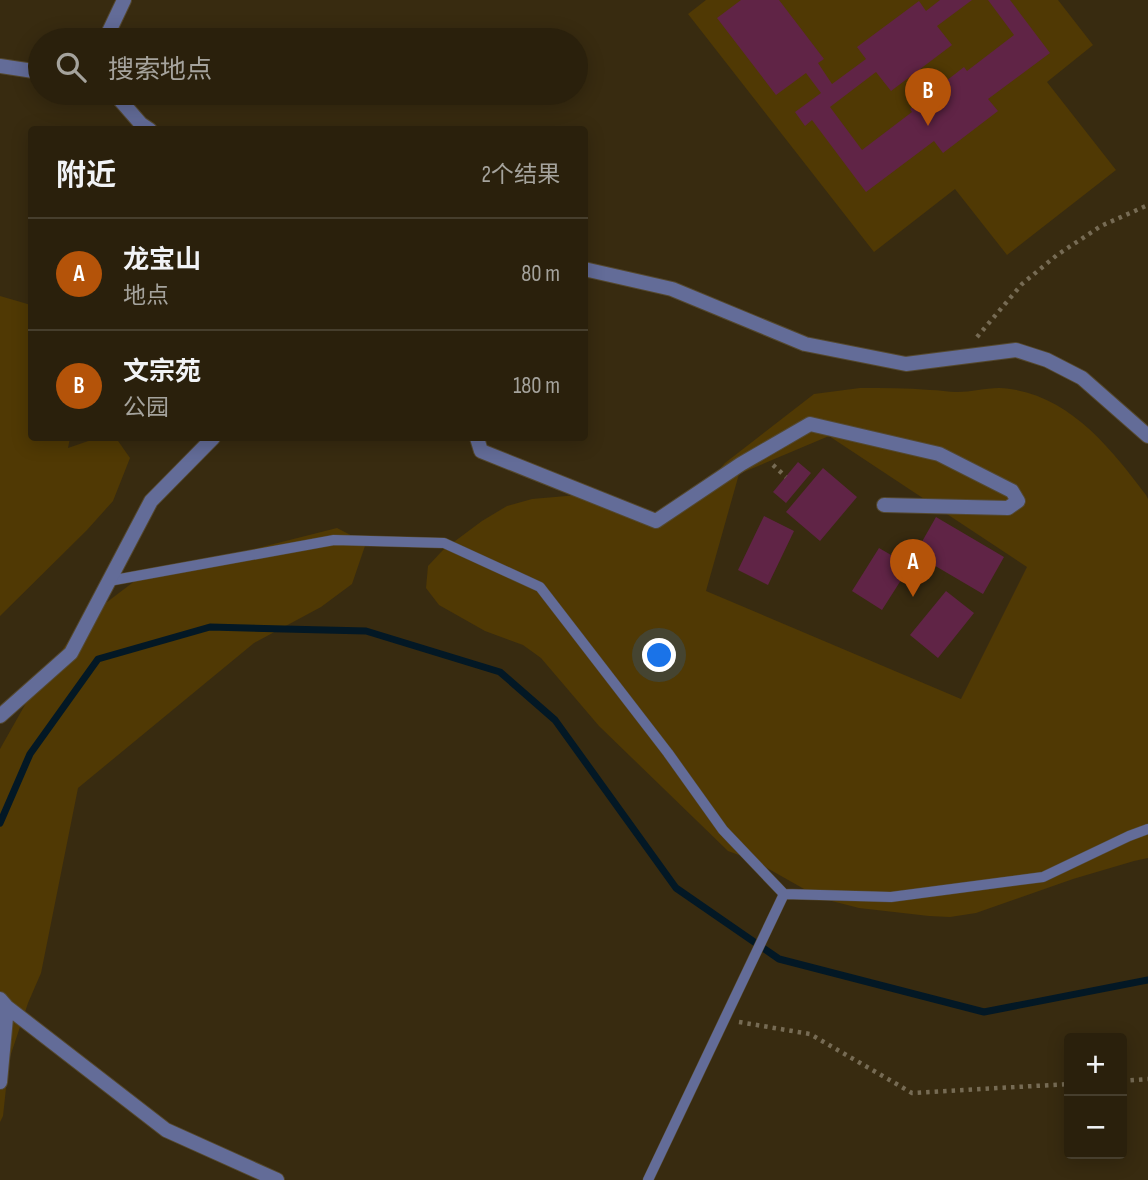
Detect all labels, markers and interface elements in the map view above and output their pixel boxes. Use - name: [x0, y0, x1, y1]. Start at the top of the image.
- search box: [28, 28, 588, 105]
- icon: search: [52, 48, 90, 86]
- text: 搜索地点: [108, 55, 212, 86]
- pin: B: [905, 68, 951, 126]
- text: 附近: [56, 158, 116, 194]
- text: 2个结果: [482, 161, 560, 189]
- text: 龙宝山: [123, 245, 201, 276]
- text: A: [74, 260, 84, 288]
- text: 80 m: [521, 260, 560, 288]
- text: 地点: [123, 282, 169, 310]
- text: 文宗苑: [123, 357, 201, 388]
- text: B: [74, 372, 84, 400]
- text: 180 m: [513, 372, 560, 400]
- text: 公园: [123, 394, 169, 422]
- pin: A: [890, 539, 936, 597]
- your location: [642, 638, 676, 672]
- map controls: [1064, 1033, 1127, 1159]
- button: +: [1064, 1033, 1127, 1096]
- button: −: [1064, 1096, 1127, 1159]

